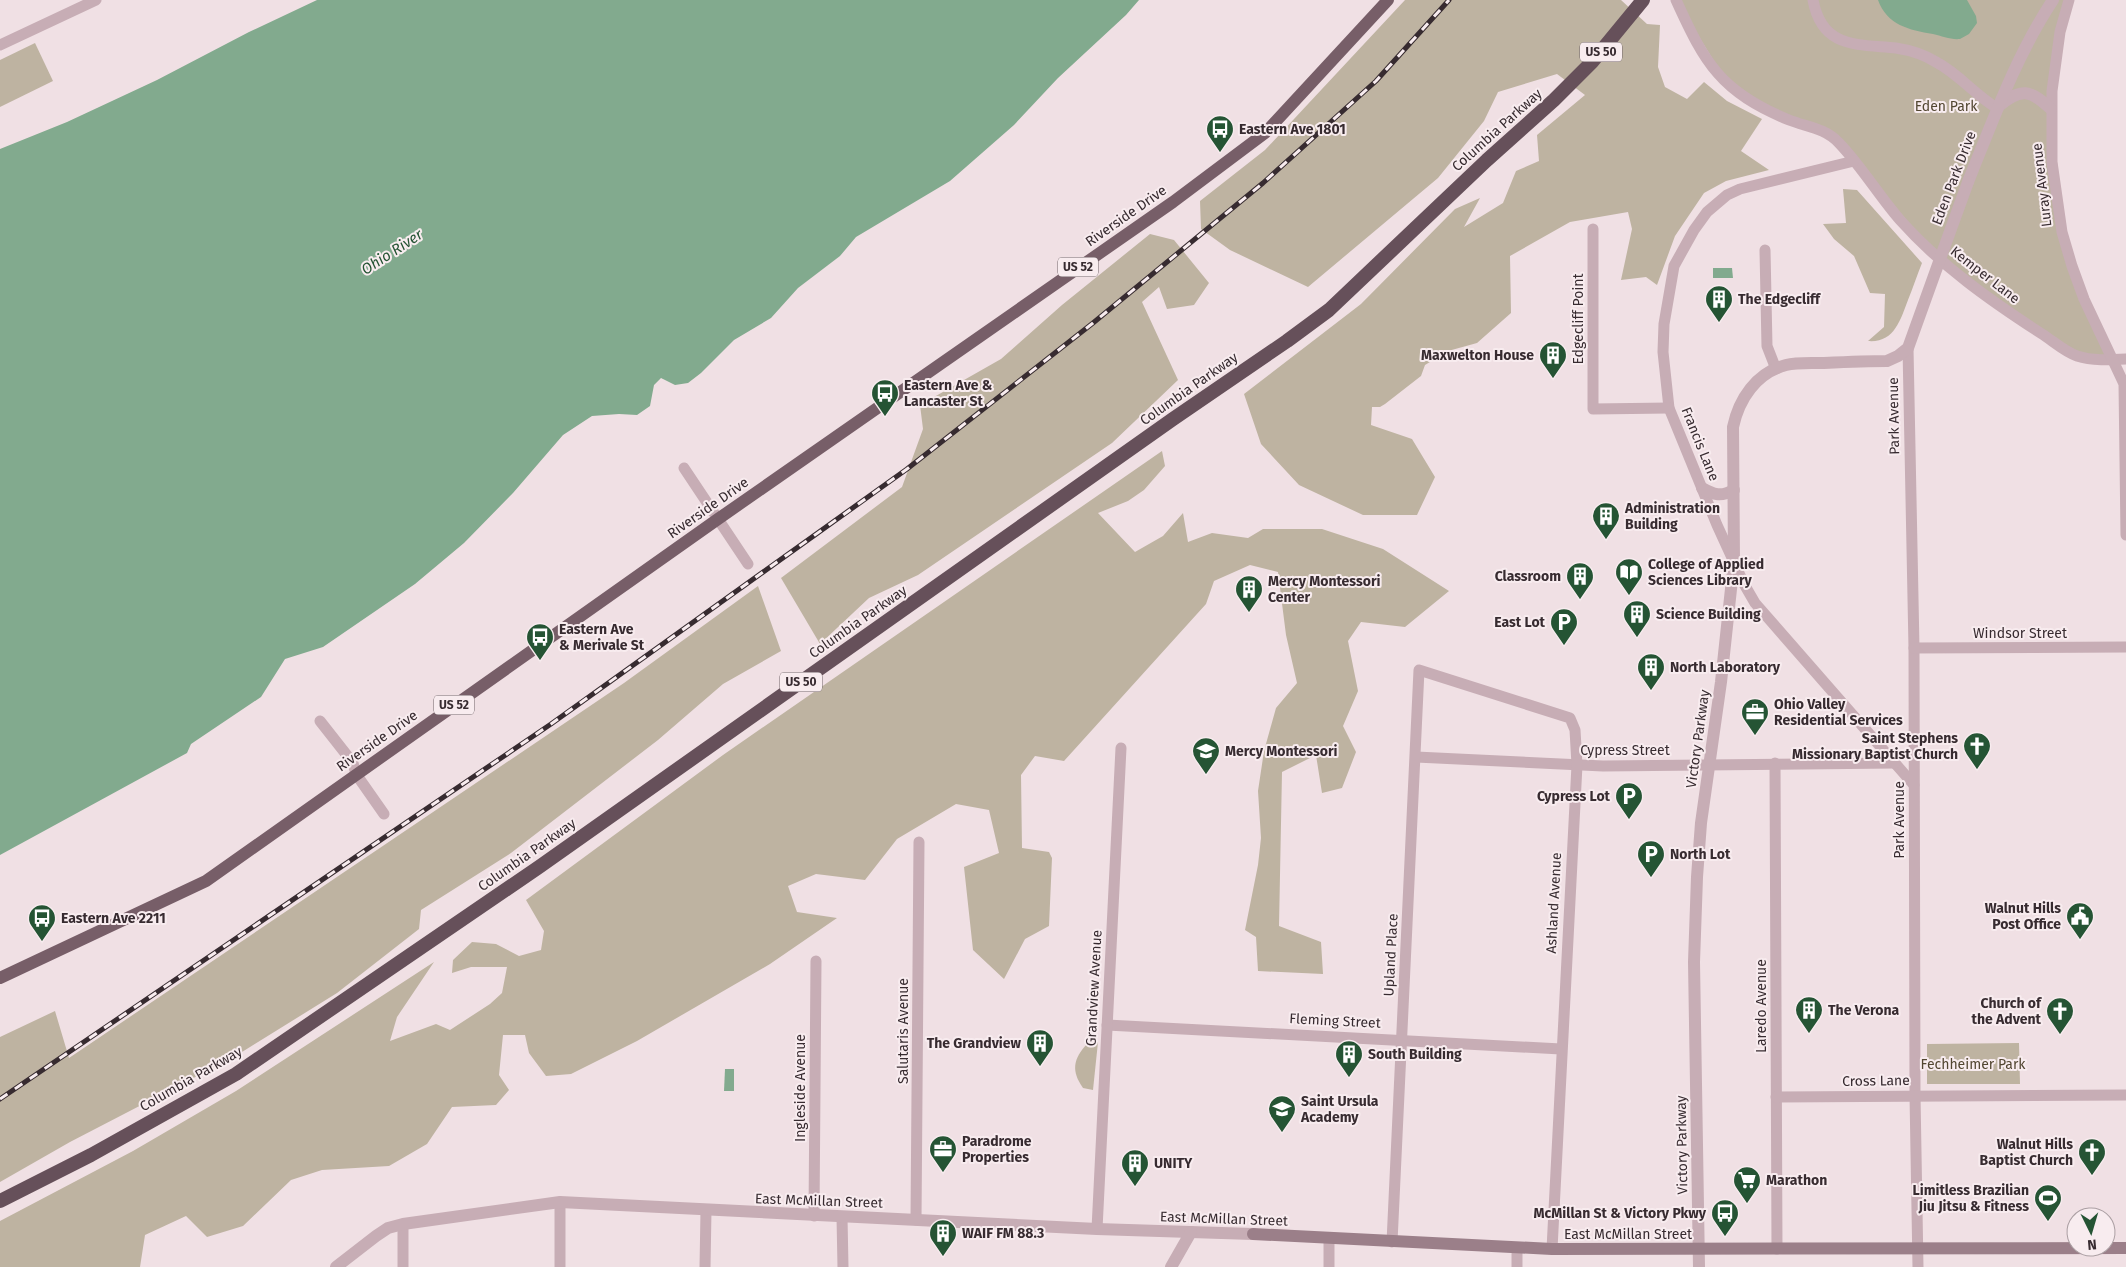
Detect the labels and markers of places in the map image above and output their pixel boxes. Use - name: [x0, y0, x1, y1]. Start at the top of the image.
- bus stop icon: Eastern Ave 1801: [1205, 114, 1235, 153]
- place label: Eastern Ave 1801: [1239, 121, 1346, 138]
- building icon: The Edgecliff: [1704, 284, 1734, 323]
- place label: The Edgecliff: [1738, 291, 1822, 308]
- building icon: Maxwelton House: [1538, 340, 1568, 379]
- place label: Maxwelton House: [1421, 347, 1534, 364]
- place label: Eastern Ave & Lancaster St: [904, 377, 993, 410]
- bus stop icon: Eastern Ave & Lancaster St: [870, 378, 900, 417]
- place label: Administration Building: [1624, 500, 1720, 533]
- building icon: Administration Building: [1591, 501, 1621, 540]
- place label: College of Applied Sciences Library: [1648, 556, 1764, 589]
- library icon: College of Applied Sciences Library: [1614, 557, 1644, 596]
- building icon: Classroom: [1565, 561, 1595, 600]
- place label: Classroom: [1495, 568, 1561, 585]
- place label: Mercy Montessori Center: [1268, 573, 1381, 606]
- building icon: Mercy Montessori Center: [1234, 574, 1264, 613]
- building icon: Science Building: [1622, 599, 1652, 638]
- place label: Science Building: [1656, 606, 1761, 623]
- parking icon: East Lot: [1549, 607, 1579, 646]
- place label: East Lot: [1494, 614, 1546, 631]
- place label: Eastern Ave & Merivale St: [559, 621, 645, 654]
- bus stop icon: Eastern Ave & Merivale St: [525, 622, 555, 661]
- building icon: North Laboratory: [1636, 652, 1666, 691]
- place label: North Laboratory: [1670, 659, 1781, 676]
- place label: Ohio Valley Residential Services: [1774, 696, 1903, 729]
- office icon: Ohio Valley Residential Services: [1740, 697, 1770, 736]
- place label: Saint Stephens Missionary Baptist Church: [1792, 730, 1958, 763]
- church icon: Saint Stephens Missionary Baptist Church: [1962, 731, 1992, 770]
- school or university icon: Mercy Montessori: [1191, 736, 1221, 775]
- place label: Mercy Montessori: [1225, 743, 1338, 760]
- parking icon: Cypress Lot: [1614, 781, 1644, 820]
- place label: Cypress Lot: [1537, 788, 1611, 805]
- parking icon: North Lot: [1636, 839, 1666, 878]
- place label: North Lot: [1670, 846, 1731, 863]
- place label: Walnut Hills Post Office: [1985, 900, 2061, 933]
- public building icon: Walnut Hills Post Office: [2065, 901, 2095, 940]
- bus stop icon: Eastern Ave 2211: [27, 903, 57, 942]
- place label: Eastern Ave 2211: [61, 910, 166, 927]
- building icon: The Verona: [1794, 995, 1824, 1034]
- place label: Church of the Advent: [1972, 995, 2043, 1028]
- church icon: Church of the Advent: [2045, 996, 2075, 1035]
- place label: The Verona: [1828, 1002, 1899, 1019]
- building icon: The Grandview: [1025, 1028, 1055, 1067]
- place label: The Grandview: [927, 1035, 1022, 1052]
- building icon: South Building: [1334, 1039, 1364, 1078]
- place label: South Building: [1368, 1046, 1462, 1063]
- place label: Saint Ursula Academy: [1300, 1093, 1379, 1126]
- school or university icon: Saint Ursula Academy: [1267, 1094, 1297, 1133]
- place label: Paradrome Properties: [962, 1133, 1032, 1166]
- office icon: Paradrome Properties: [928, 1134, 958, 1173]
- place label: Walnut Hills Baptist Church: [1980, 1136, 2073, 1169]
- church icon: Walnut Hills Baptist Church: [2077, 1137, 2107, 1176]
- building icon: UNITY: [1120, 1148, 1150, 1187]
- place label: UNITY: [1154, 1155, 1193, 1172]
- supermarket icon: Marathon: [1732, 1165, 1762, 1204]
- place label: Marathon: [1766, 1172, 1827, 1189]
- place label: Limitless Brazilian Jiu Jitsu & Fitness: [1913, 1182, 2029, 1215]
- sports icon: Limitless Brazilian Jiu Jitsu & Fitness: [2033, 1183, 2063, 1222]
- bus stop icon: McMillan St & Victory Pkwy: [1710, 1198, 1740, 1237]
- place label: McMillan St & Victory Pkwy: [1534, 1205, 1707, 1222]
- building icon: WAIF FM 88.3: [928, 1218, 958, 1257]
- place label: WAIF FM 88.3: [962, 1225, 1044, 1242]

